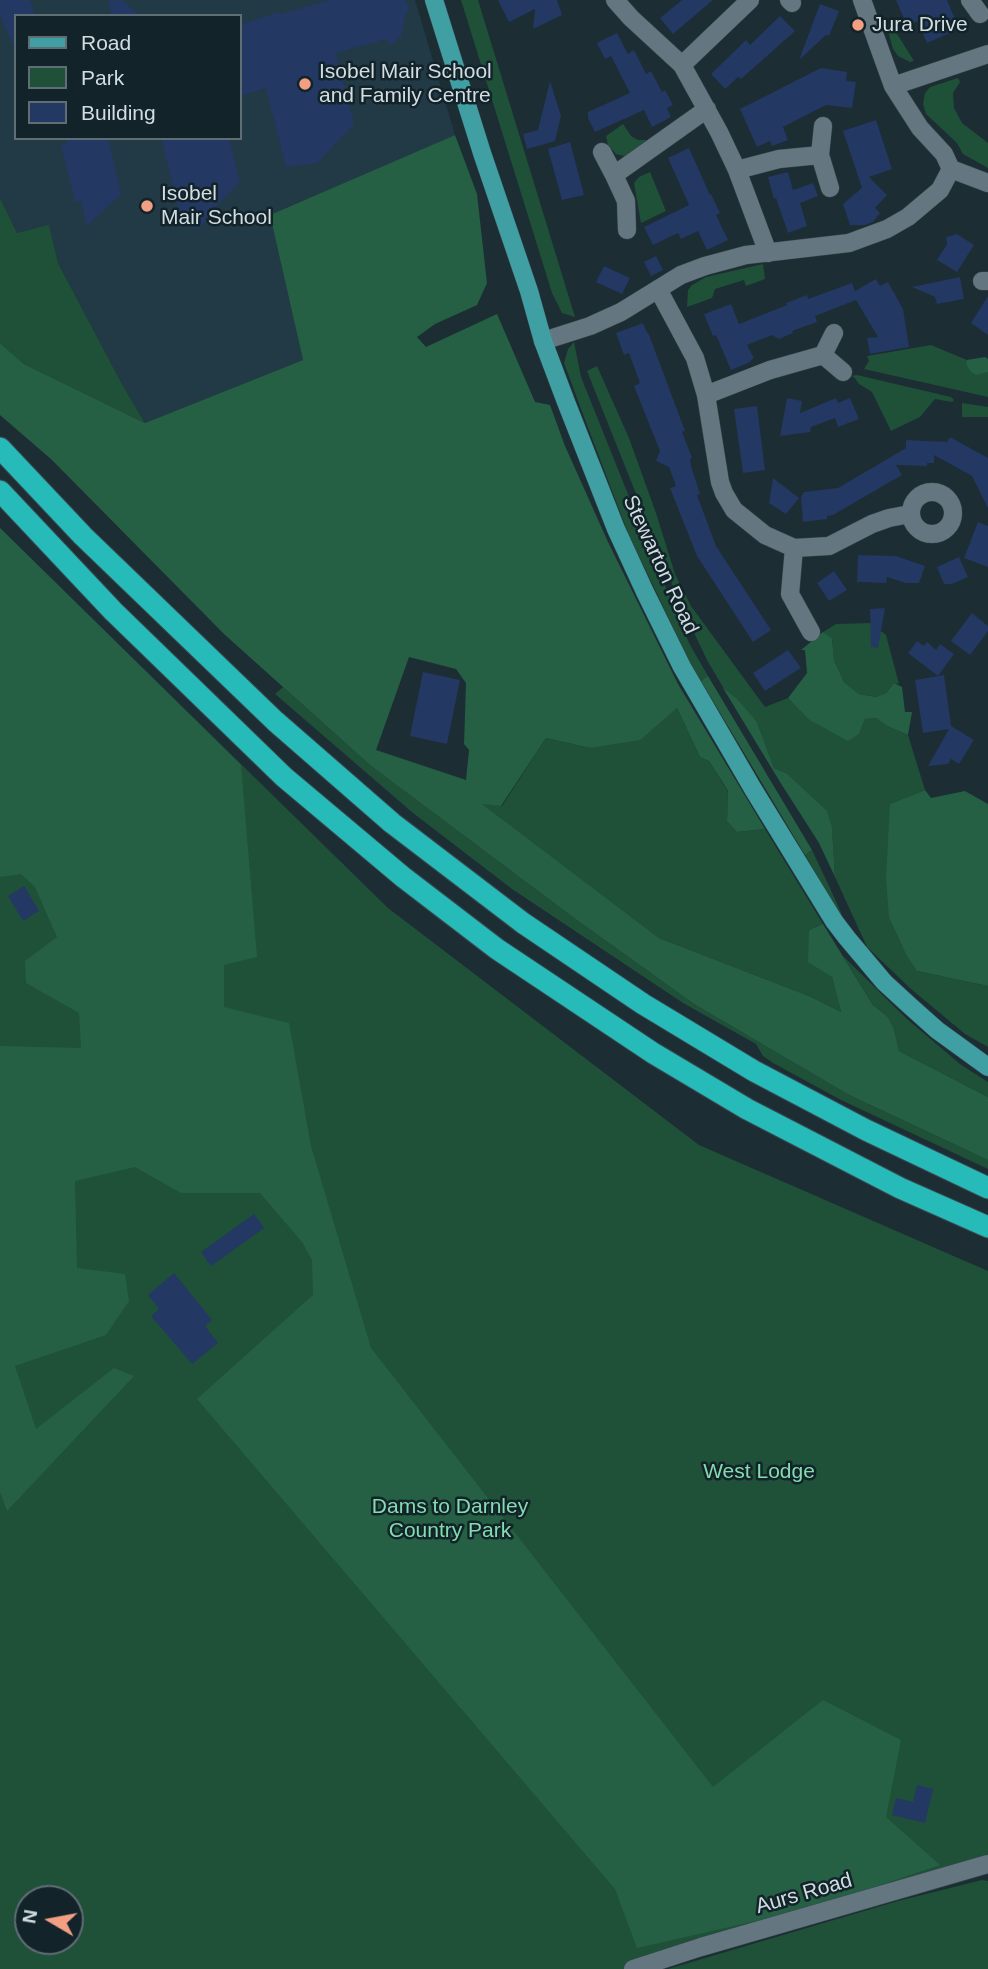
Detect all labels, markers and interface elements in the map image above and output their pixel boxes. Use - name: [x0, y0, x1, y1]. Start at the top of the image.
- place label: Jura Drive: [872, 12, 968, 38]
- legend: [14, 14, 242, 140]
- marker: Jura Drive: [850, 17, 866, 33]
- text: Road: [81, 31, 131, 54]
- place label: Isobel Mair School and Family Centre: [319, 59, 492, 109]
- text: Park: [81, 66, 124, 89]
- marker: Isobel Mair School and Family Centre: [297, 76, 313, 92]
- text: Building: [81, 101, 156, 124]
- place label: Isobel Mair School: [161, 181, 272, 231]
- marker: Isobel Mair School: [139, 198, 155, 214]
- street label: Stewarton Road: [617, 491, 703, 639]
- park label: West Lodge: [703, 1459, 815, 1485]
- park label: Dams to Darnley Country Park: [372, 1494, 528, 1544]
- street label: Aurs Road: [753, 1868, 855, 1920]
- north arrow: [14, 1885, 84, 1955]
- text: N: [18, 1908, 41, 1925]

